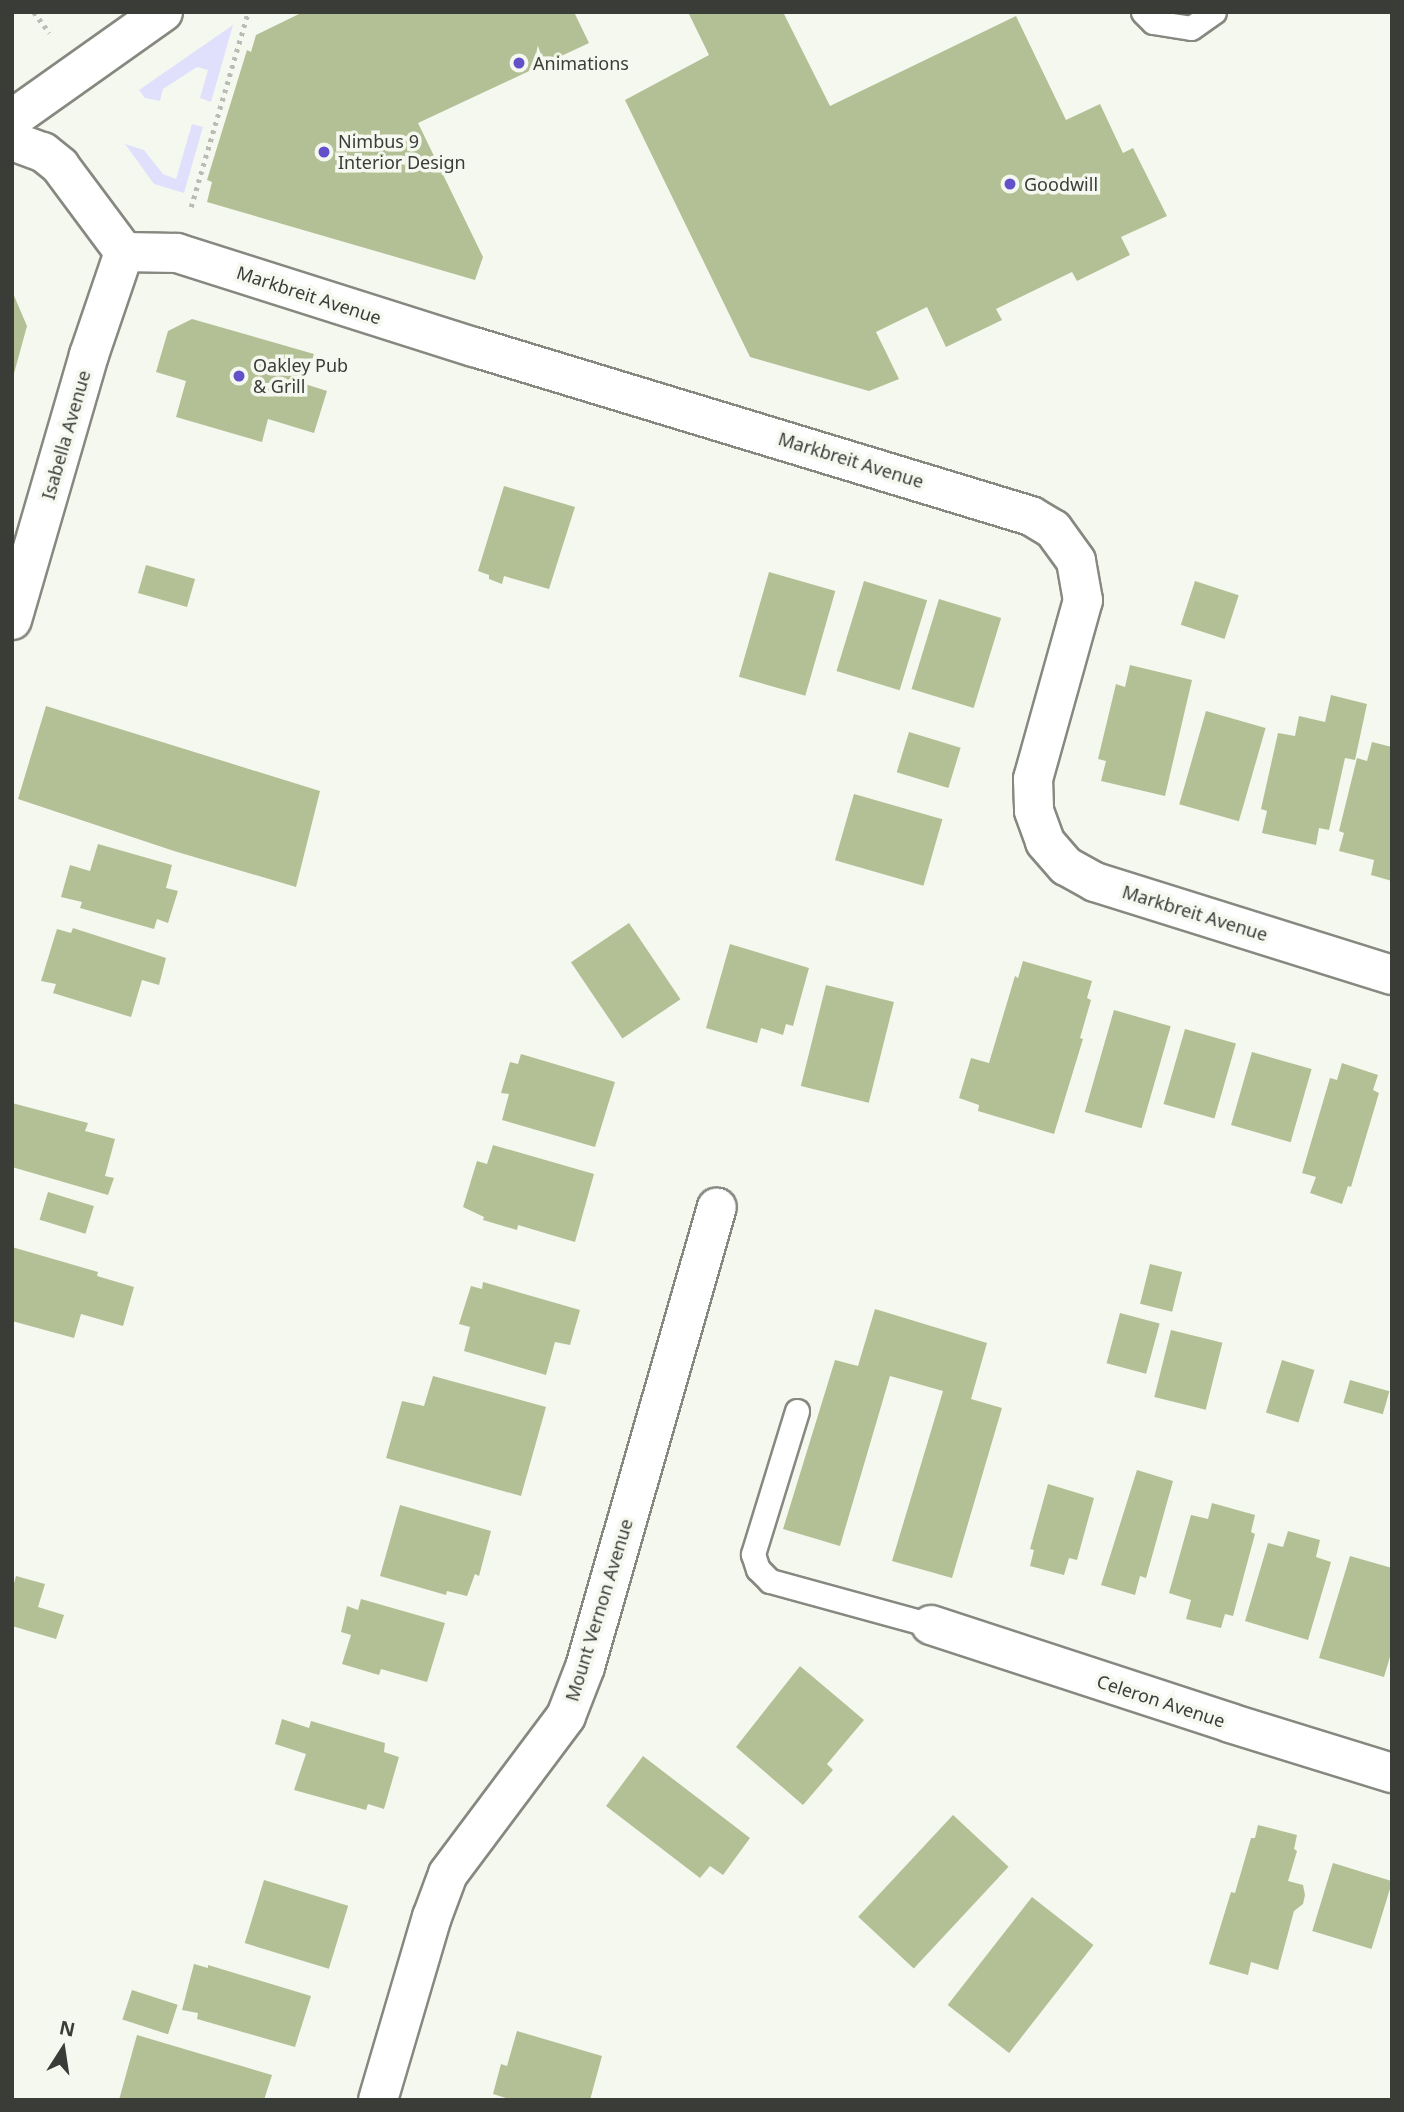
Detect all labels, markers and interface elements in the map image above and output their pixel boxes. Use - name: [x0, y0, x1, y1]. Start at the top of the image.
- place label: Animations: [533, 52, 629, 74]
- marker: Animations: [511, 55, 527, 71]
- place label: Nimbus 9 Interior Design: [338, 131, 466, 174]
- marker: Nimbus 9 Interior Design: [316, 144, 332, 160]
- place label: Goodwill: [1024, 173, 1098, 195]
- marker: Goodwill: [1002, 176, 1018, 192]
- street label: Markbreit Avenue: [234, 261, 384, 329]
- place label: Oakley Pub & Grill: [253, 355, 348, 398]
- street label: Isabella Avenue: [37, 368, 95, 502]
- marker: Oakley Pub & Grill: [231, 368, 247, 384]
- street label: Markbreit Avenue: [776, 428, 926, 492]
- street label: Markbreit Avenue: [1120, 881, 1270, 945]
- street label: Mount Vernon Avenue: [561, 1516, 637, 1704]
- street label: Celeron Avenue: [1094, 1670, 1228, 1732]
- north arrow: [28, 2014, 98, 2084]
- text: N: [57, 2014, 78, 2043]

